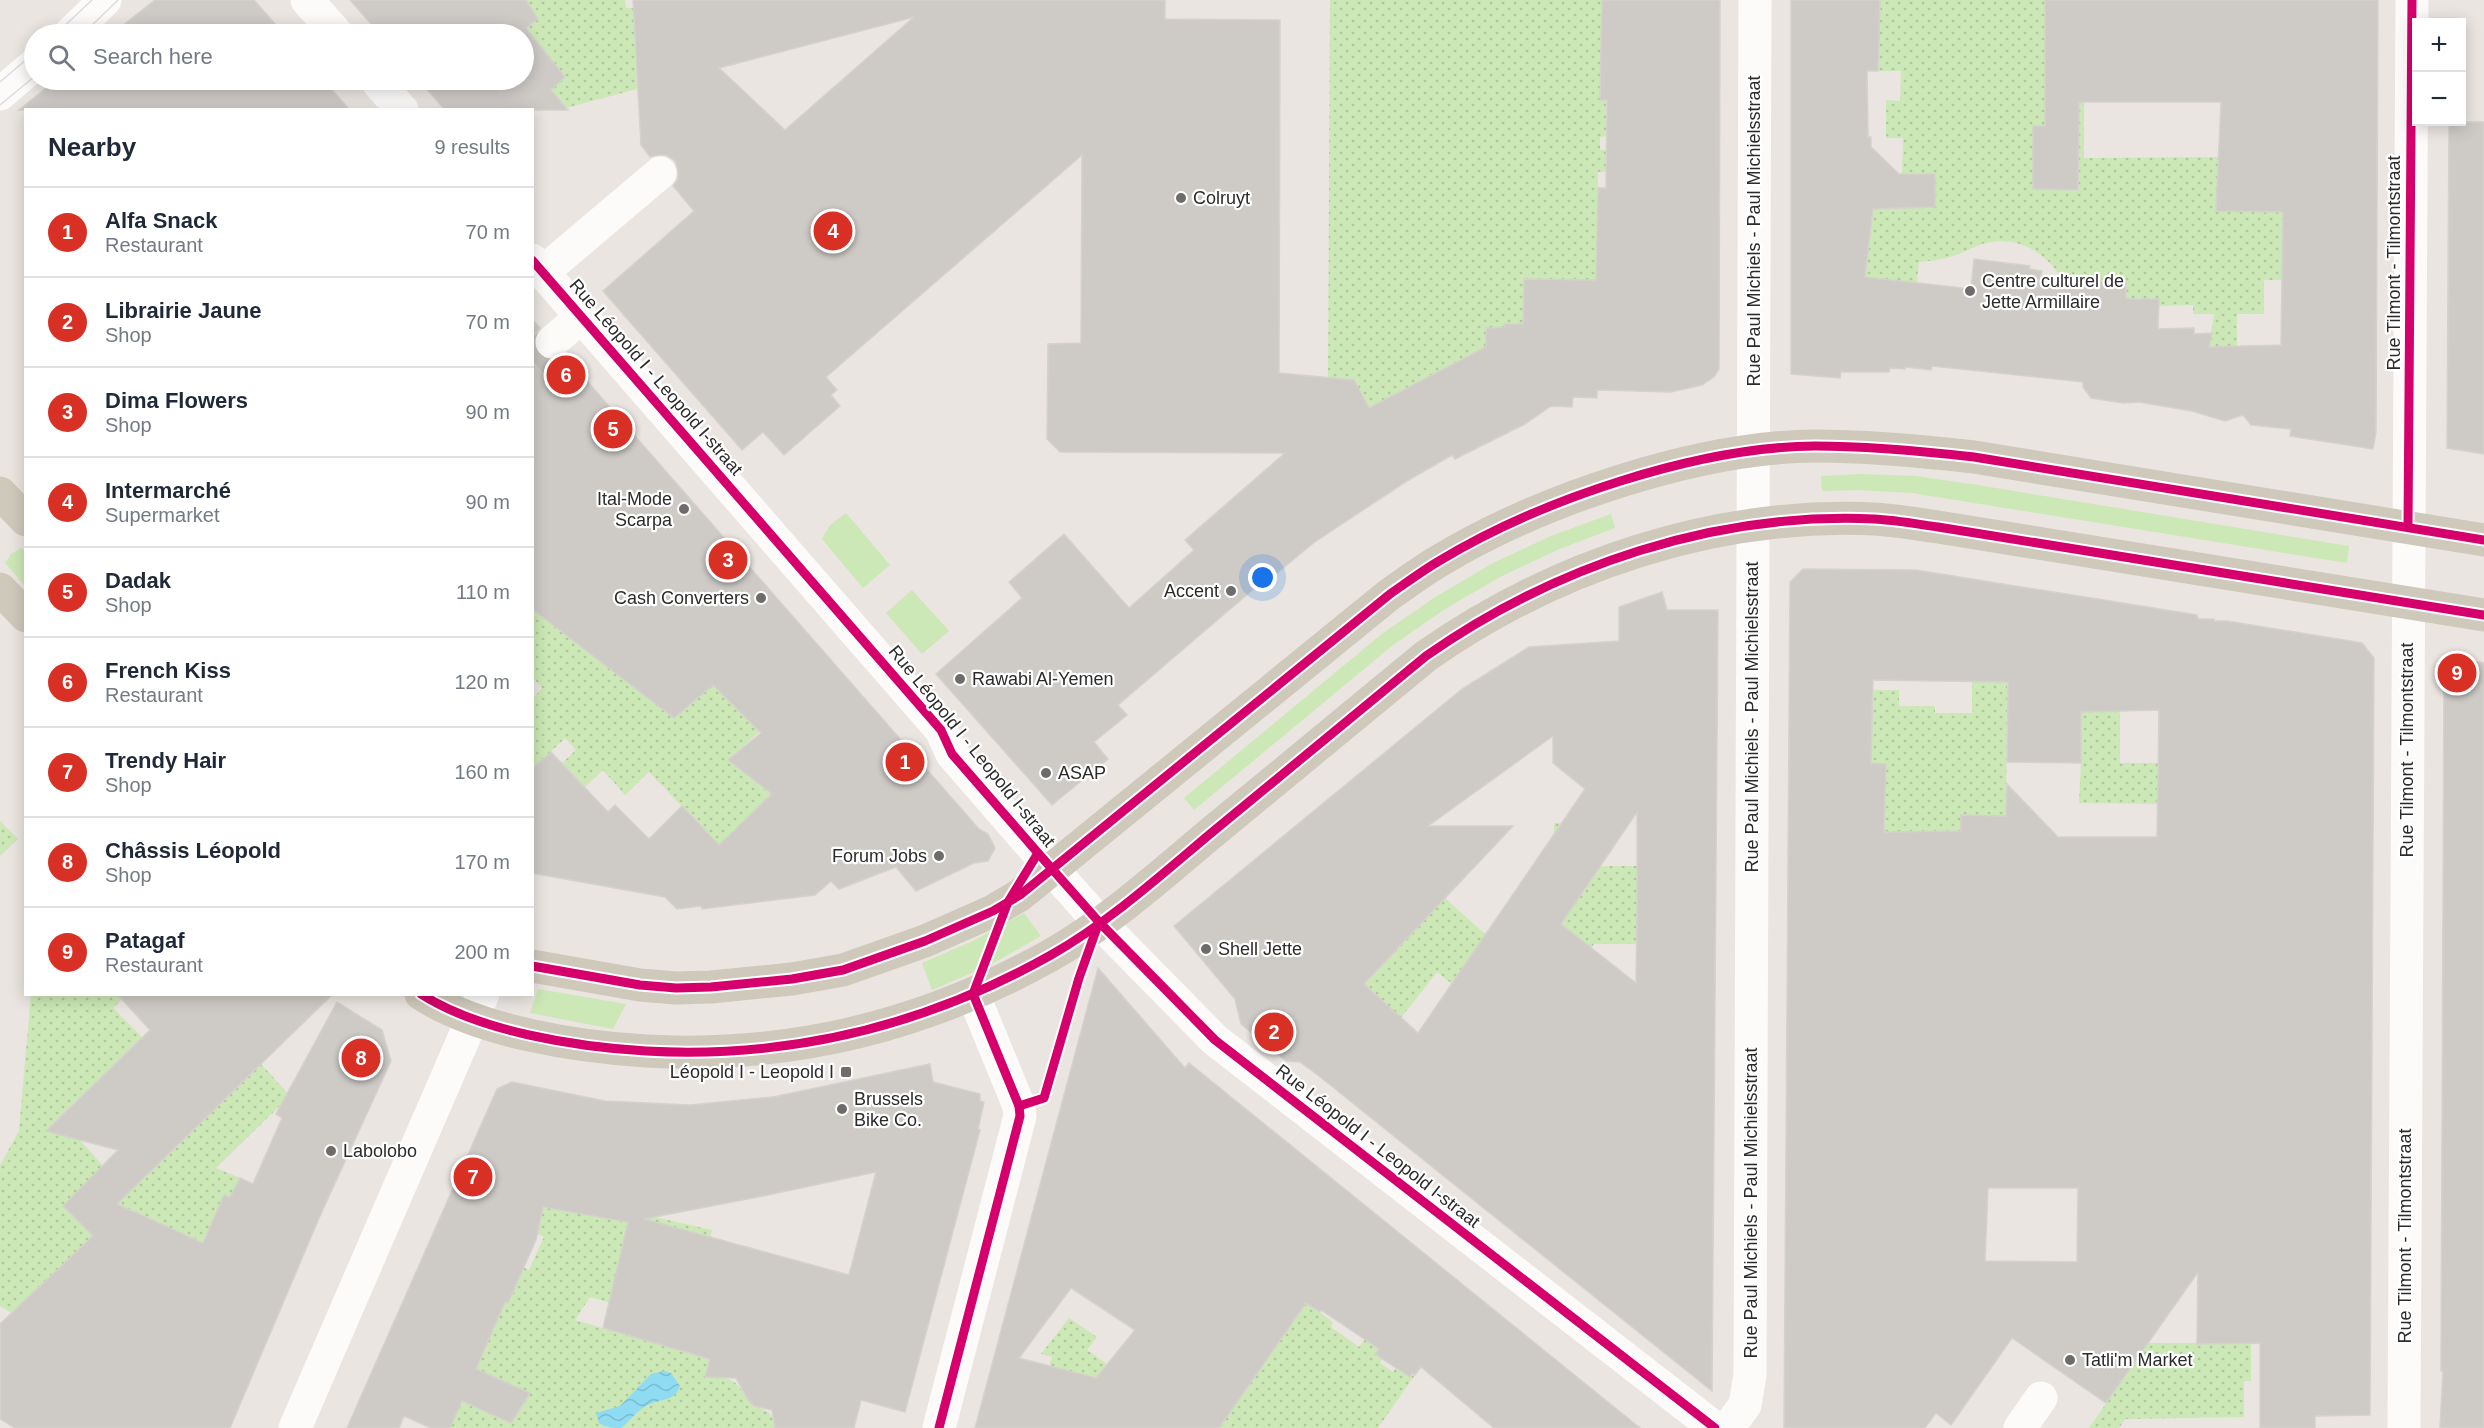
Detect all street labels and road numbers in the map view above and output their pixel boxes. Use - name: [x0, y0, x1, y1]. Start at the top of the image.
- street label: Rue Paul Michiels - Paul Michielsstraat: [1744, 75, 1764, 387]
- street label: Rue Tilmont - Tilmontstraat: [2384, 155, 2404, 371]
- street label: Rue Léopold I - Leopold I-straat: [565, 275, 747, 479]
- street label: Rue Paul Michiels - Paul Michielsstraat: [1742, 561, 1762, 873]
- street label: Rue Léopold I - Leopold I-straat: [885, 641, 1059, 851]
- street label: Rue Tilmont - Tilmontstraat: [2397, 642, 2417, 858]
- street label: Rue Paul Michiels - Paul Michielsstraat: [1741, 1047, 1761, 1359]
- street label: Rue Léopold I - Leopold I-straat: [1272, 1060, 1484, 1232]
- street label: Rue Tilmont - Tilmontstraat: [2395, 1128, 2415, 1344]

